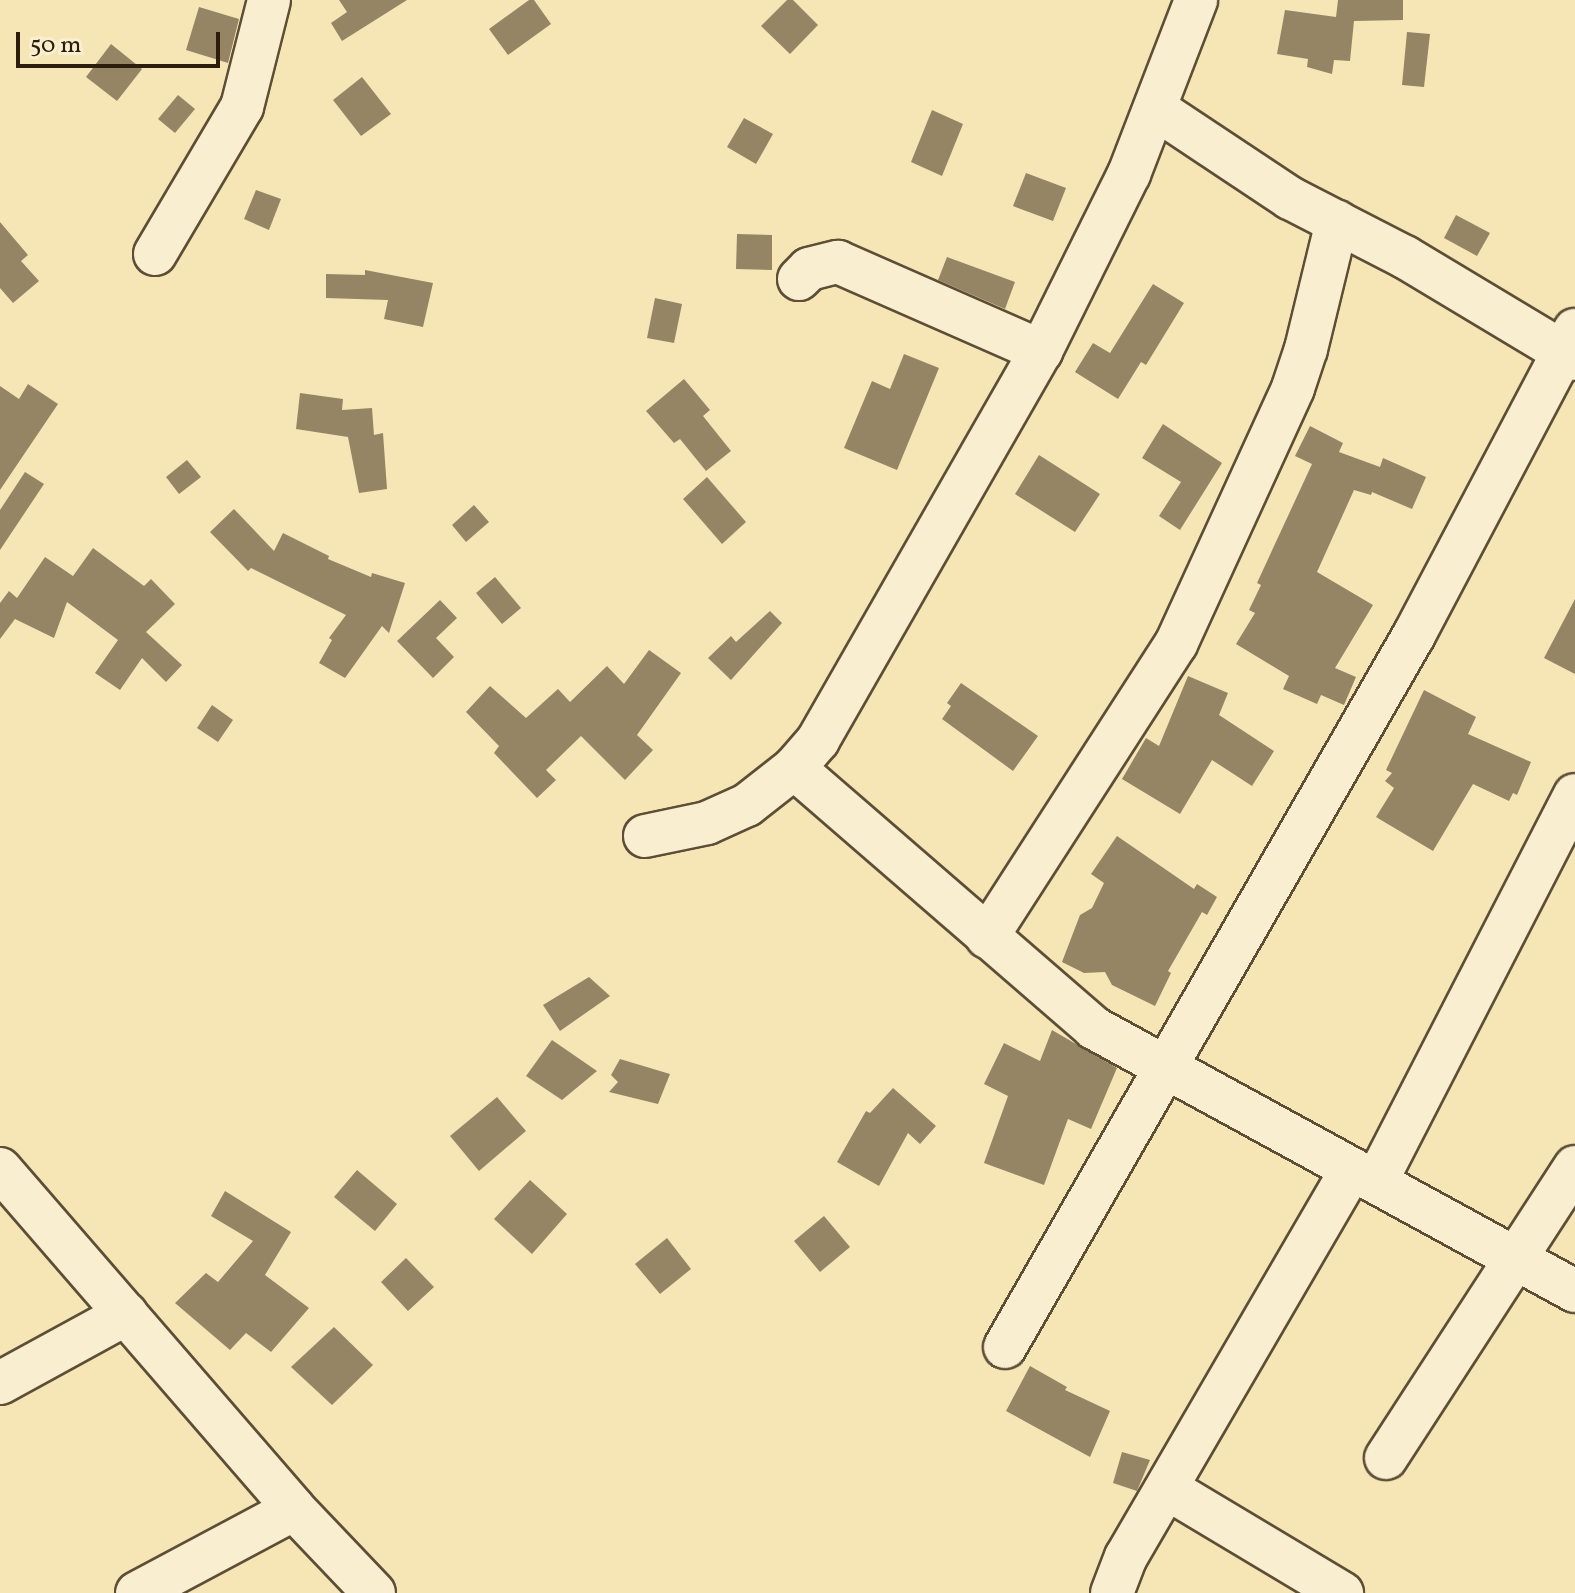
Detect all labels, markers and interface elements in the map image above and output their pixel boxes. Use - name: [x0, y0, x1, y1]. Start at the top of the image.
- scale bar: [20, 16, 224, 66]
- text: 50 m: [30, 29, 82, 63]

